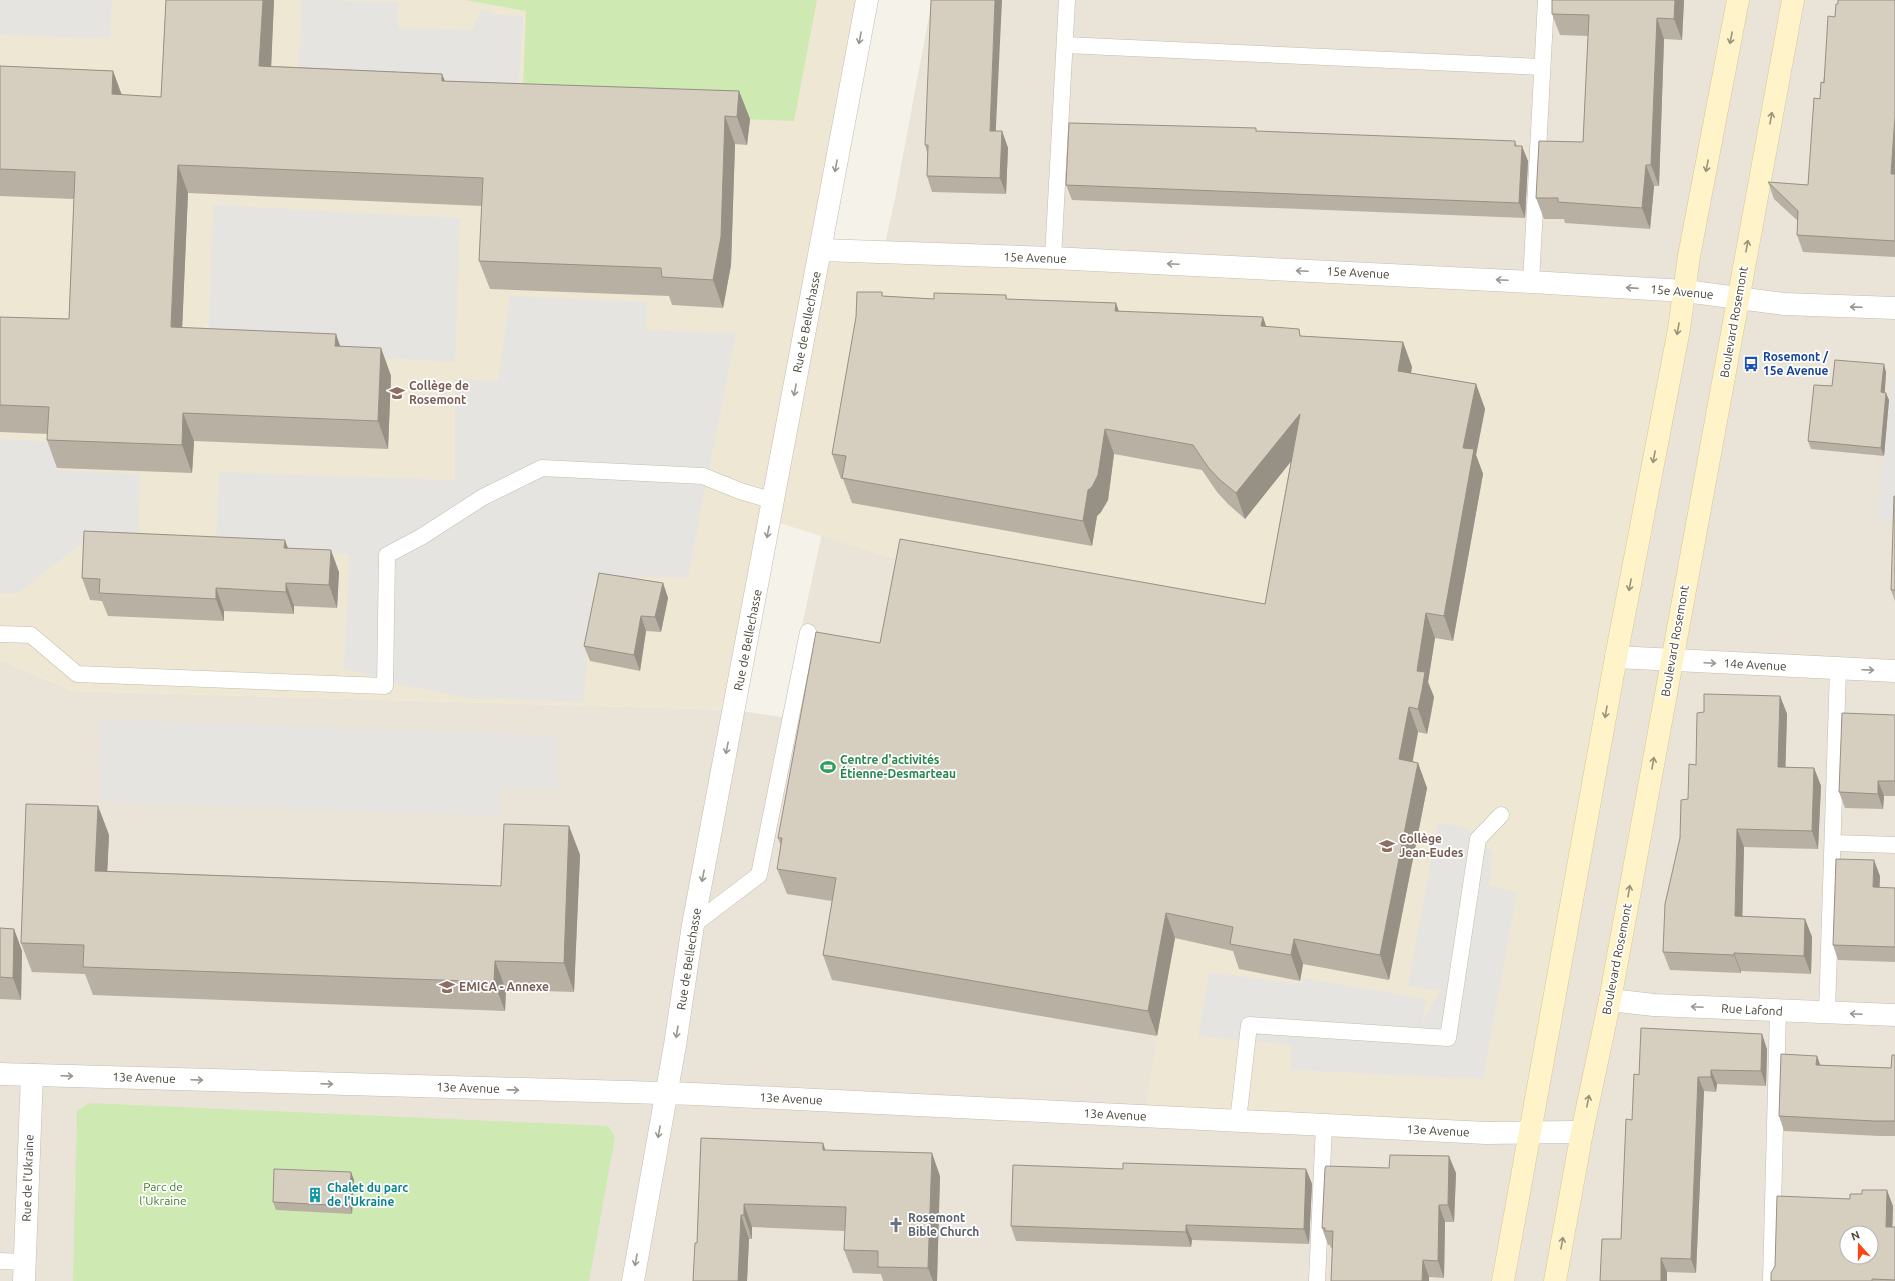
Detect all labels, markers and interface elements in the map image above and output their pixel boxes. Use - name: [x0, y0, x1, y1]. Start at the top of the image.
- one-way arrow: [855, 31, 863, 44]
- one-way arrow: [1727, 31, 1735, 44]
- one-way arrow: [1767, 112, 1775, 125]
- one-way arrow: [832, 159, 840, 172]
- one-way arrow: [1702, 159, 1710, 172]
- one-way arrow: [1743, 240, 1751, 253]
- street label: 15e Avenue: [1003, 250, 1067, 265]
- one-way arrow: [1167, 261, 1180, 268]
- street label: 15e Avenue: [1326, 264, 1390, 281]
- street label: Boulevard Rosemont: [1717, 265, 1750, 379]
- one-way arrow: [1296, 267, 1309, 274]
- street label: Rue de Bellechasse: [790, 270, 823, 374]
- one-way arrow: [1496, 277, 1509, 284]
- street label: 15e Avenue: [1650, 282, 1714, 301]
- one-way arrow: [1626, 284, 1639, 291]
- one-way arrow: [1850, 303, 1863, 310]
- one-way arrow: [1674, 322, 1682, 335]
- place label: Rosemont / 15e Avenue: [1763, 350, 1829, 377]
- bus stop icon: Rosemont / 15e Avenue: [1742, 355, 1760, 373]
- place label: Collège de Rosemont: [409, 379, 469, 406]
- school or university icon: Collège de Rosemont: [388, 384, 406, 402]
- one-way arrow: [790, 384, 798, 397]
- one-way arrow: [1650, 450, 1658, 463]
- one-way arrow: [764, 525, 772, 538]
- one-way arrow: [1626, 578, 1634, 591]
- street label: Boulevard Rosemont: [1658, 584, 1691, 698]
- street label: Rue de Bellechasse: [731, 588, 764, 692]
- street label: 14e Avenue: [1723, 656, 1787, 673]
- one-way arrow: [1703, 659, 1716, 666]
- one-way arrow: [1861, 666, 1874, 674]
- one-way arrow: [1602, 705, 1610, 718]
- one-way arrow: [723, 741, 731, 754]
- place label: Centre d'activités Étienne-Desmarteau: [840, 753, 956, 780]
- one-way arrow: [1649, 757, 1657, 770]
- sports icon: Centre d'activités Étienne-Desmarteau: [819, 758, 837, 776]
- place label: Collège Jean-Eudes: [1399, 832, 1464, 859]
- school or university icon: Collège Jean-Eudes: [1378, 837, 1396, 855]
- one-way arrow: [698, 869, 706, 882]
- one-way arrow: [1626, 885, 1634, 898]
- street label: Boulevard Rosemont: [1599, 902, 1634, 1016]
- street label: Rue de Bellechasse: [674, 907, 703, 1011]
- school or university icon: EMICA - Annexe: [438, 978, 456, 996]
- place label: EMICA - Annexe: [459, 980, 549, 993]
- street label: Rue Lafond: [1721, 1001, 1783, 1018]
- one-way arrow: [1691, 1004, 1704, 1011]
- one-way arrow: [1850, 1010, 1863, 1017]
- one-way arrow: [673, 1025, 681, 1038]
- street label: 13e Avenue: [112, 1070, 176, 1085]
- one-way arrow: [60, 1072, 73, 1080]
- one-way arrow: [190, 1076, 203, 1084]
- one-way arrow: [320, 1080, 333, 1088]
- street label: 13e Avenue: [436, 1080, 500, 1095]
- one-way arrow: [506, 1086, 519, 1094]
- street label: 13e Avenue: [759, 1090, 823, 1107]
- one-way arrow: [1585, 1095, 1593, 1108]
- street label: 13e Avenue: [1083, 1106, 1147, 1123]
- street label: 13e Avenue: [1406, 1122, 1470, 1139]
- one-way arrow: [655, 1125, 663, 1138]
- street label: Rue de l'Ukraine: [19, 1134, 36, 1222]
- park label: Parc de l'Ukraine: [139, 1180, 187, 1207]
- place label: Chalet du parc de l'Ukraine: [327, 1181, 408, 1208]
- building icon: Chalet du parc de l'Ukraine: [306, 1186, 324, 1204]
- place label: Rosemont Bible Church: [908, 1211, 979, 1238]
- church icon: Rosemont Bible Church: [887, 1216, 905, 1234]
- north arrow: [1839, 1225, 1879, 1265]
- text: N: [1849, 1229, 1861, 1243]
- one-way arrow: [1558, 1236, 1566, 1249]
- one-way arrow: [632, 1253, 640, 1266]

